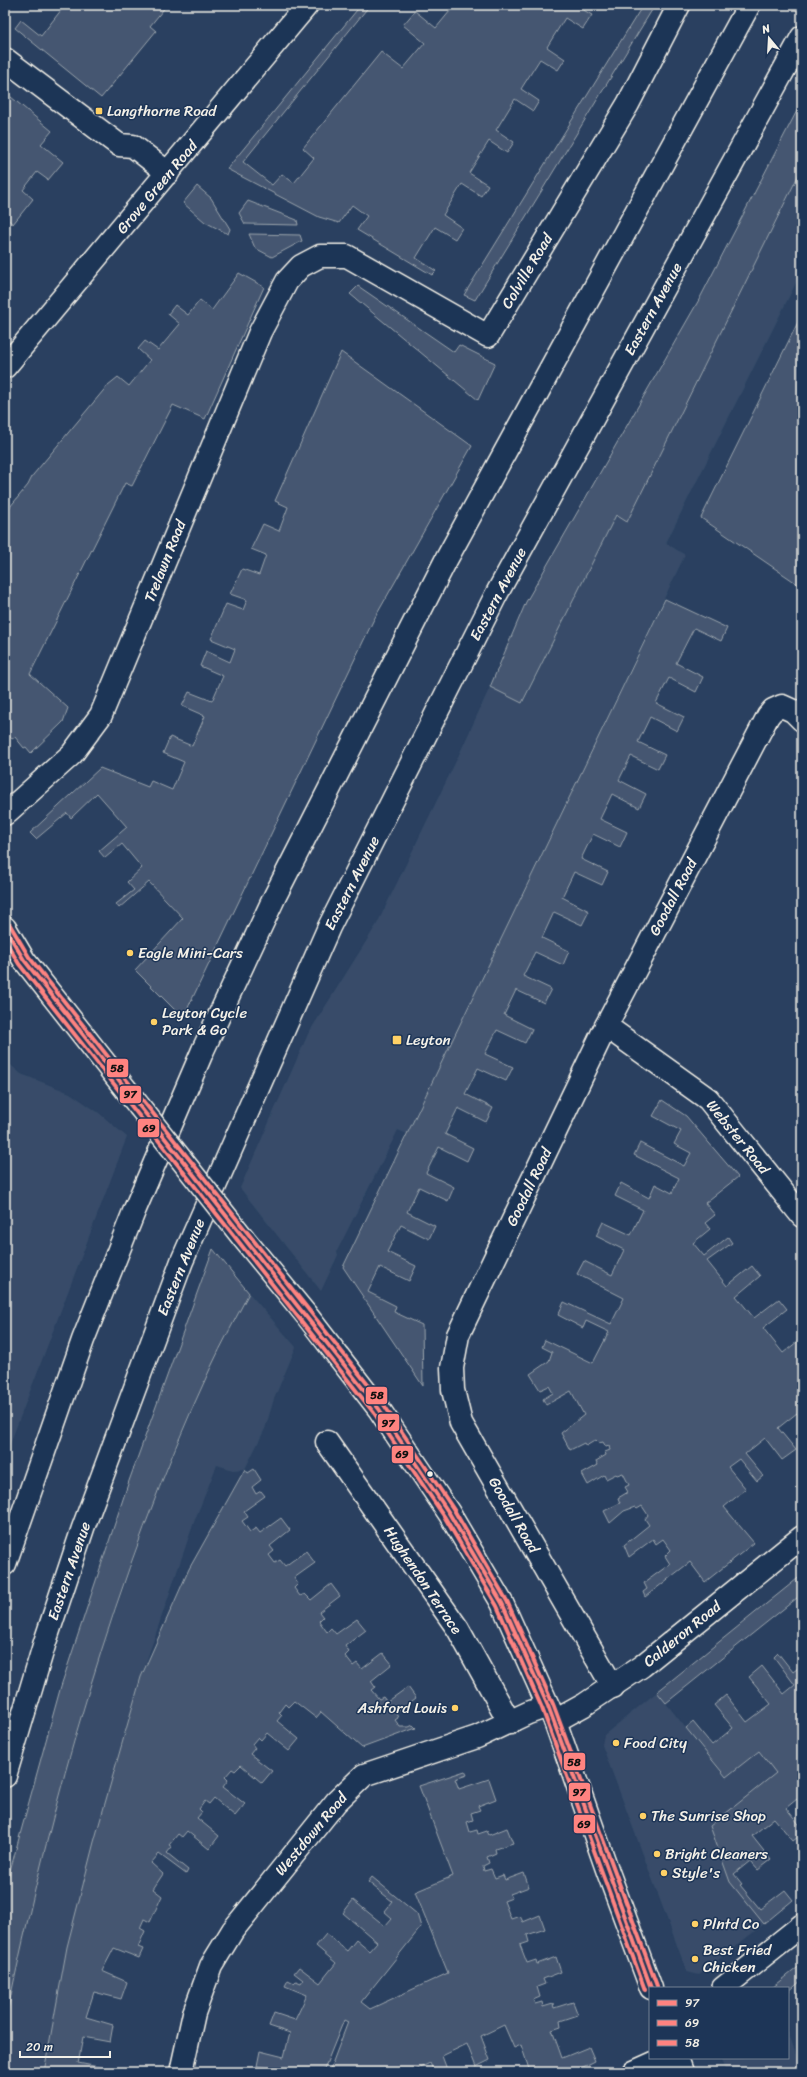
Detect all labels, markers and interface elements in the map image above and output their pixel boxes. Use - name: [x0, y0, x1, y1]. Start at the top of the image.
- north arrow: [749, 18, 789, 58]
- text: N: [759, 19, 773, 39]
- place label: Langthorne Road: [107, 98, 217, 124]
- marker: Langthorne Road: [94, 106, 104, 116]
- street label: Grove Green Road: [110, 133, 205, 240]
- street label: Colville Road: [494, 227, 560, 314]
- street label: Eastern Avenue: [617, 257, 689, 360]
- street label: Trelawn Road: [137, 515, 194, 606]
- street label: Eastern Avenue: [462, 542, 534, 646]
- street label: Eastern Avenue: [317, 831, 387, 935]
- street label: Goodall Road: [642, 853, 705, 940]
- place label: Eagle Mini-Cars: [138, 940, 243, 966]
- marker: Eagle Mini-Cars: [125, 948, 135, 958]
- place label: Leyton Cycle Park & Go: [162, 1000, 248, 1043]
- marker: Leyton Cycle Park & Go: [149, 1017, 159, 1027]
- place label: Leyton: [406, 1027, 451, 1053]
- marker: Leyton: [391, 1034, 403, 1046]
- line badge: 58: [106, 1058, 129, 1078]
- text: 58: [110, 1059, 124, 1078]
- line badge: 97: [119, 1085, 142, 1104]
- text: 97: [123, 1085, 138, 1104]
- street label: Webster Road: [700, 1094, 777, 1181]
- line badge: 69: [137, 1118, 160, 1138]
- text: 69: [141, 1119, 156, 1138]
- street label: Goodall Road: [499, 1142, 560, 1231]
- street label: Eastern Avenue: [150, 1214, 212, 1320]
- line badge: 58: [365, 1386, 388, 1405]
- text: 58: [370, 1386, 384, 1405]
- line badge: 97: [377, 1413, 400, 1432]
- text: 97: [381, 1414, 396, 1433]
- line badge: 69: [391, 1445, 414, 1464]
- text: 69: [394, 1445, 409, 1464]
- unlabelled marker: [425, 1469, 435, 1479]
- street label: Goodall Road: [482, 1472, 547, 1559]
- street label: Eastern Avenue: [40, 1518, 98, 1624]
- street label: Hughendon Terrace: [377, 1520, 469, 1640]
- street label: Calderon Road: [637, 1593, 728, 1674]
- place label: Ashford Louis: [356, 1695, 448, 1721]
- marker: Ashford Louis: [450, 1703, 460, 1713]
- place label: Food City: [624, 1730, 687, 1756]
- marker: Food City: [611, 1738, 621, 1748]
- line badge: 58: [563, 1752, 586, 1771]
- text: 58: [567, 1753, 581, 1772]
- line badge: 97: [568, 1782, 591, 1802]
- text: 97: [572, 1783, 587, 1802]
- street label: Westdown Road: [268, 1786, 355, 1882]
- place label: The Sunrise Shop: [651, 1803, 766, 1829]
- marker: The Sunrise Shop: [638, 1811, 648, 1821]
- line badge: 69: [573, 1814, 596, 1834]
- text: 69: [576, 1815, 591, 1834]
- place label: Bright Cleaners: [665, 1841, 768, 1867]
- marker: Bright Cleaners: [652, 1849, 662, 1859]
- place label: Style's: [672, 1860, 720, 1886]
- marker: Style's: [659, 1868, 669, 1878]
- place label: Plntd Co: [703, 1911, 760, 1937]
- marker: Plntd Co: [690, 1919, 700, 1929]
- place label: Best Fried Chicken: [703, 1937, 772, 1980]
- marker: Best Fried Chicken: [690, 1954, 700, 1964]
- legend: [649, 1987, 789, 2059]
- text: 97: [685, 1992, 700, 2014]
- text: 69: [685, 2012, 699, 2034]
- text: 58: [685, 2032, 700, 2054]
- scale bar: [20, 2033, 110, 2059]
- text: 20 m: [26, 2036, 53, 2058]

